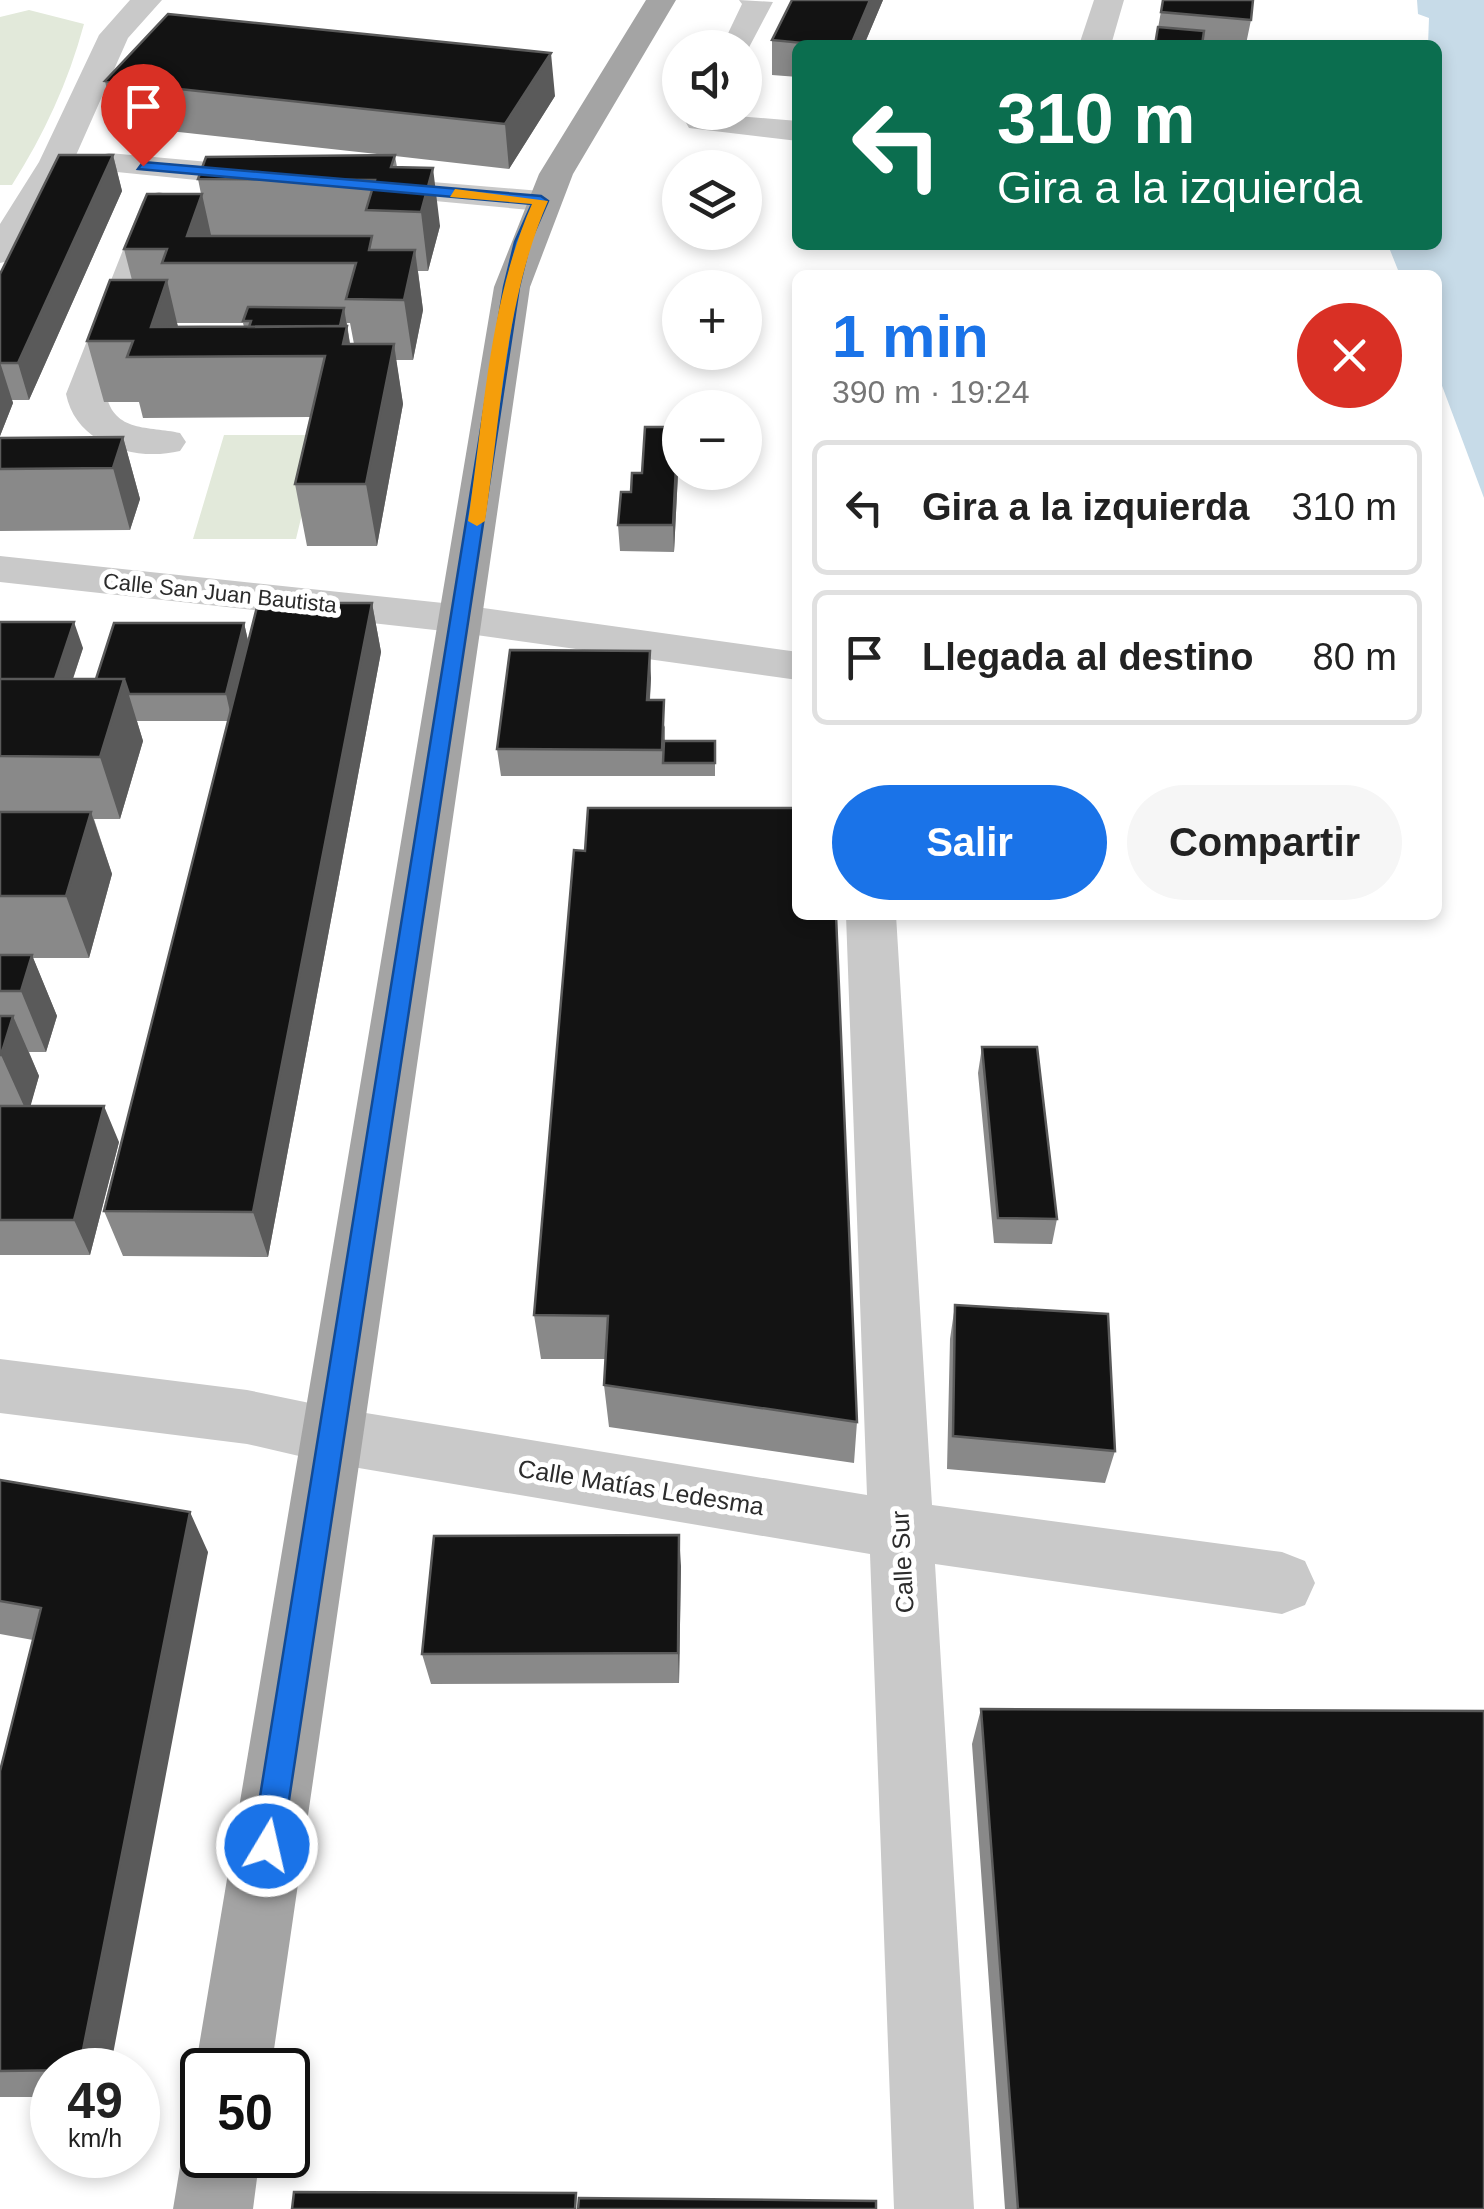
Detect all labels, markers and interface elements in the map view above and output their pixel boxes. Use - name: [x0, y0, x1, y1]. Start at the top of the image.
- map controls: [662, 30, 762, 490]
- button: sound: [662, 30, 762, 130]
- pin: [101, 64, 186, 167]
- icon: arrive: [116, 79, 171, 134]
- icon: left: [832, 80, 962, 210]
- text: 310 m: [997, 80, 1195, 158]
- button: layers: [662, 150, 762, 250]
- text: Gira a la izquierda: [997, 162, 1362, 213]
- button: +: [662, 270, 762, 370]
- text: 1 min: [832, 303, 989, 370]
- button: close: [1297, 303, 1402, 408]
- text: 390 m · 19:24: [832, 374, 1029, 410]
- button: −: [662, 390, 762, 490]
- icon: left: [837, 480, 892, 535]
- text: Gira a la izquierda: [922, 486, 1249, 528]
- text: 310 m: [1291, 486, 1397, 528]
- street label: Calle San Juan Bautista: [102, 568, 339, 618]
- icon: arrive: [837, 630, 892, 685]
- text: Llegada al destino: [922, 636, 1254, 678]
- text: 80 m: [1313, 636, 1397, 678]
- button: Salir: [832, 785, 1107, 900]
- button: Compartir: [1127, 785, 1402, 900]
- street label: Calle Matías Ledesma: [516, 1454, 766, 1520]
- street label: Calle Sur: [885, 1510, 919, 1614]
- position arrow: [215, 1794, 319, 1898]
- speed limit sign: 50: [180, 2048, 310, 2178]
- text: 49: [67, 2073, 123, 2129]
- text: km/h: [68, 2124, 122, 2152]

